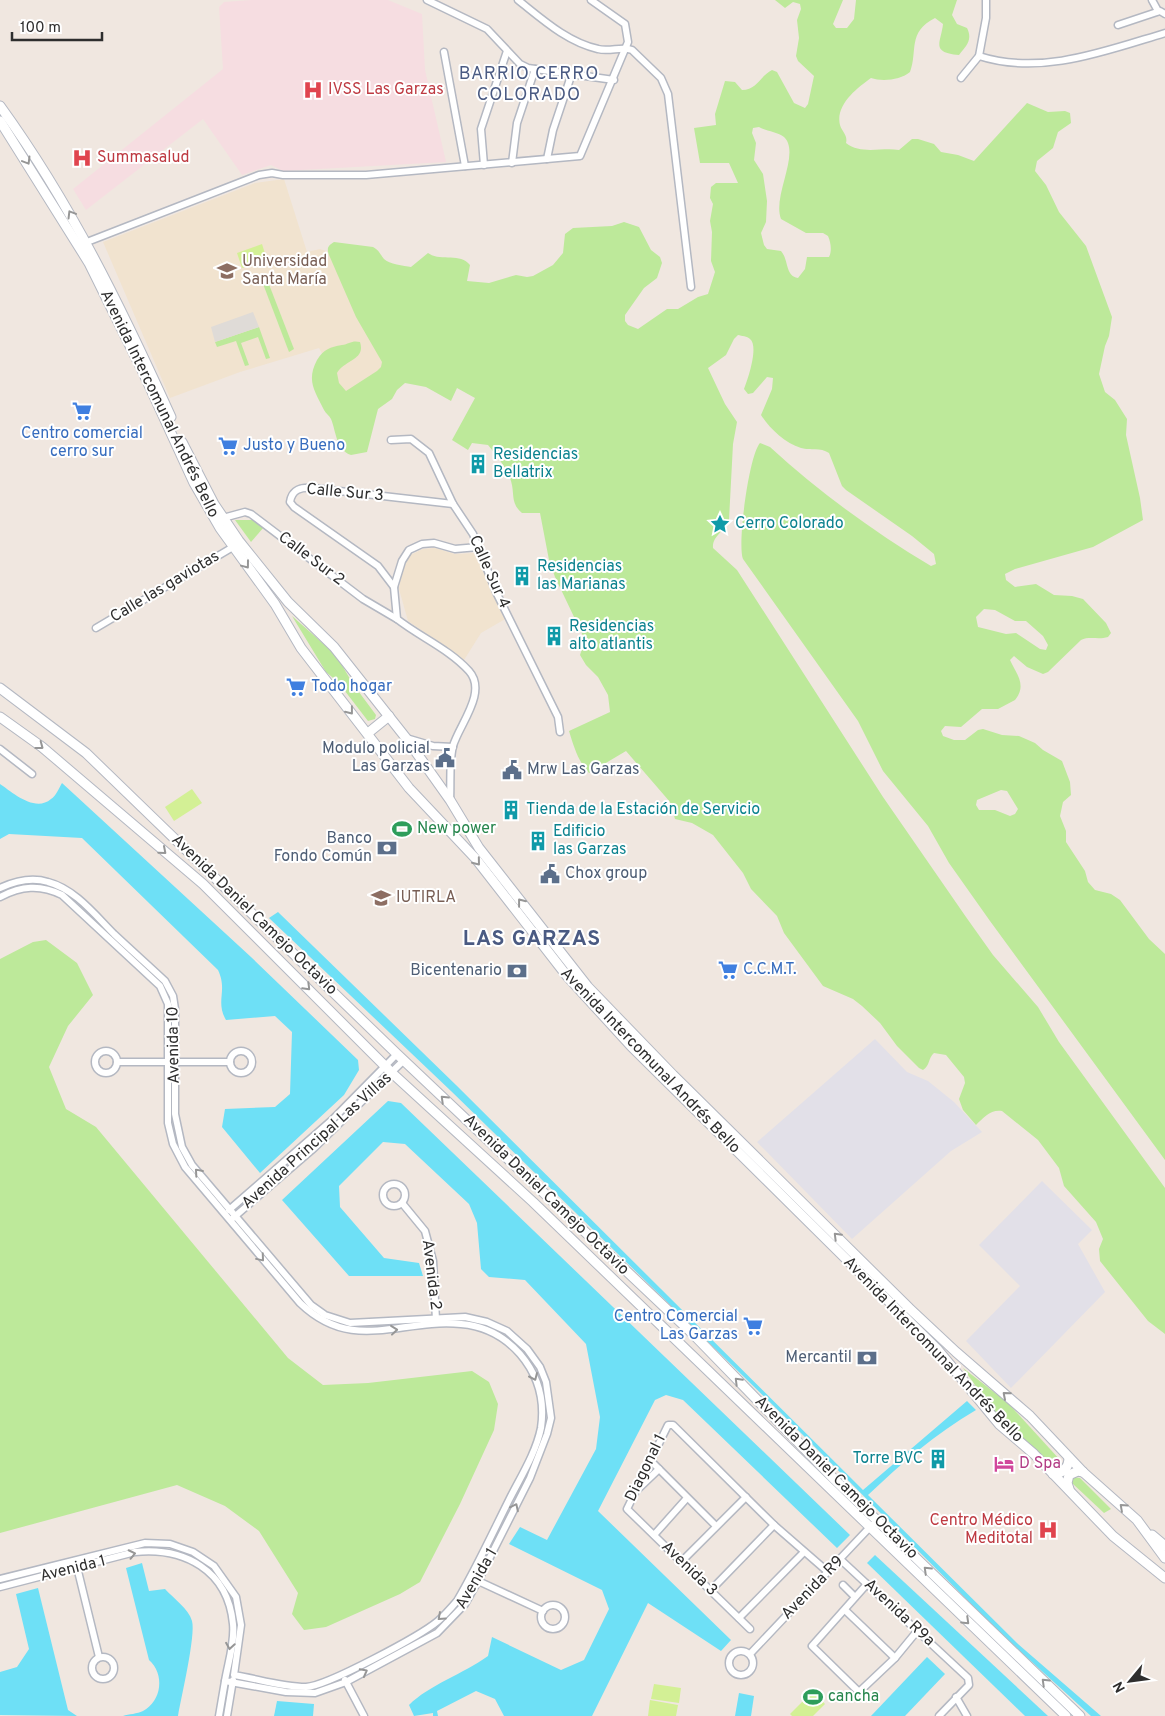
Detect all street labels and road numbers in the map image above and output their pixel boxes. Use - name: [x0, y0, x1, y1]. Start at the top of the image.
- street label: Avenida Intercomunal Andrés Bello: [95, 287, 223, 521]
- street label: Calle Sur 3: [305, 480, 385, 506]
- street label: Calle Sur 2: [274, 528, 348, 590]
- street label: Calle Sur 4: [464, 532, 514, 612]
- street label: Calle las gaviotas: [107, 547, 223, 627]
- street label: Avenida Daniel Camejo Octavio: [167, 830, 341, 1000]
- street label: Avenida Intercomunal Andrés Bello: [556, 964, 744, 1158]
- street label: Avenida 10: [163, 1006, 185, 1084]
- street label: Avenida Principal Las Villas: [238, 1068, 396, 1214]
- street label: Avenida Daniel Camejo Octavio: [459, 1110, 633, 1280]
- street label: Avenida 2: [417, 1239, 445, 1311]
- street label: Avenida Intercomunal Andrés Bello: [839, 1253, 1027, 1447]
- street label: Avenida Daniel Camejo Octavio: [750, 1392, 922, 1564]
- street label: Diagonal 1: [621, 1431, 671, 1505]
- street label: Avenida 3: [657, 1537, 721, 1601]
- street label: Avenida 1: [452, 1545, 502, 1613]
- street label: Avenida 1: [38, 1551, 108, 1587]
- street label: Avenida R9: [778, 1552, 848, 1624]
- street label: Avenida R9a: [859, 1575, 939, 1651]

